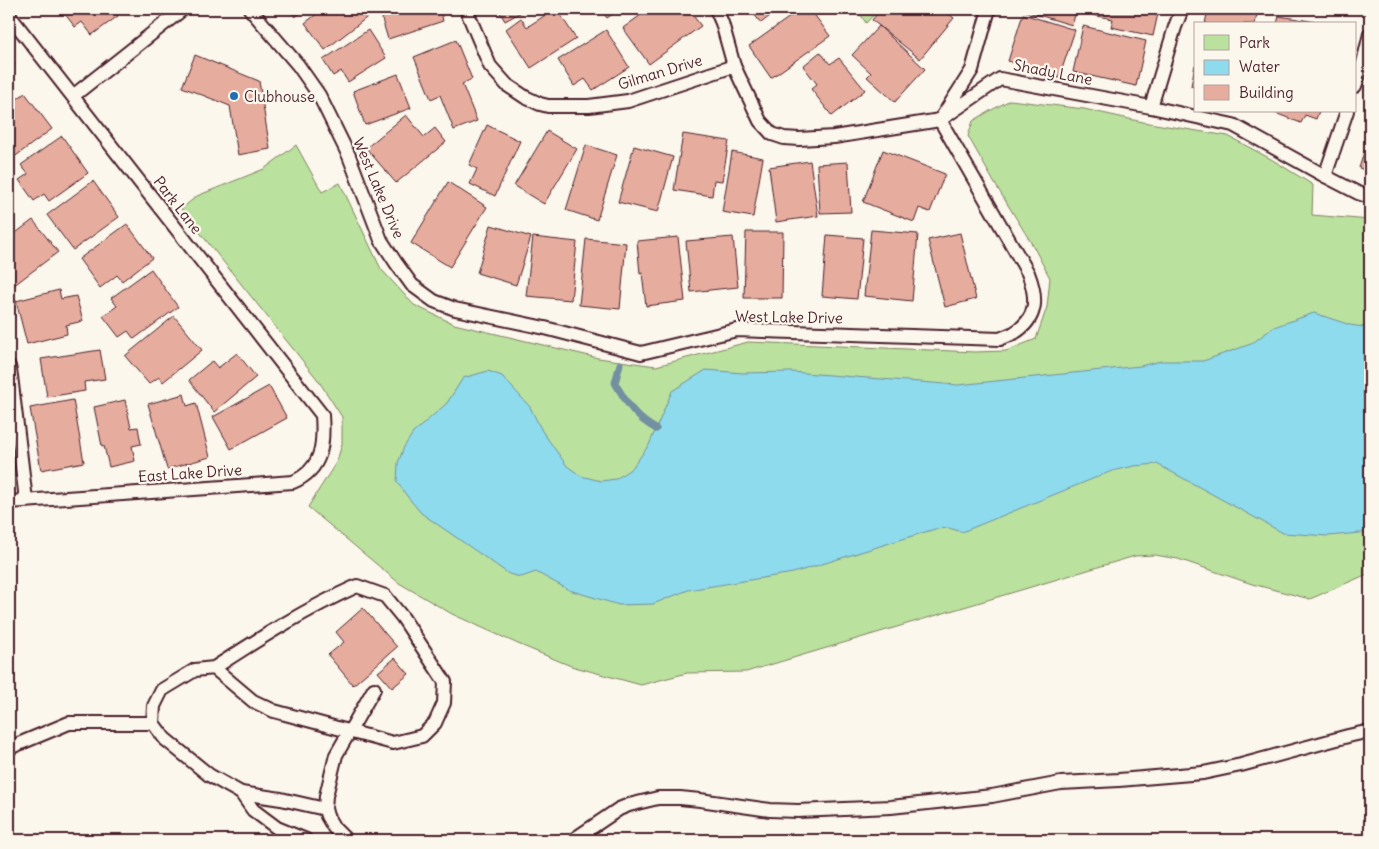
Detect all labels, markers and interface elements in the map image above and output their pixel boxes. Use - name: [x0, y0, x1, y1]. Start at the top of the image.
- legend: [1194, 22, 1356, 112]
- text: Park: [1239, 33, 1270, 52]
- street label: Gilman Drive: [616, 50, 704, 94]
- street label: Shady Lane: [1012, 55, 1094, 89]
- text: Water: [1239, 57, 1280, 76]
- text: Building: [1239, 83, 1294, 102]
- place label: Clubhouse: [244, 87, 315, 106]
- marker: Clubhouse: [228, 90, 240, 102]
- street label: West Lake Drive: [349, 135, 409, 241]
- street label: Park Lane: [150, 172, 206, 238]
- street label: West Lake Drive: [735, 307, 843, 327]
- street label: East Lake Drive: [138, 460, 242, 486]

